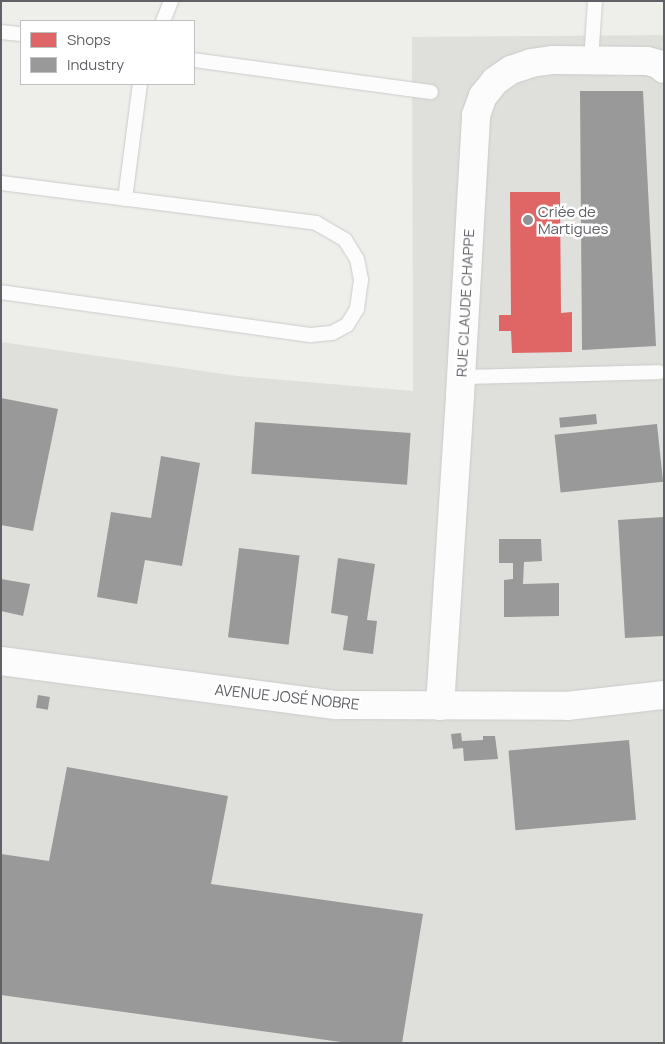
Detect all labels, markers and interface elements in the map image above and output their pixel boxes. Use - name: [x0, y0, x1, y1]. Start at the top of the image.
- legend: [20, 20, 195, 85]
- text: Shops: [67, 29, 111, 50]
- text: Industry: [67, 54, 124, 75]
- place label: Criée de Martigues: [538, 202, 608, 237]
- marker: Criée de Martigues: [522, 214, 534, 226]
- street label: RUE CLAUDE CHAPPE: [452, 228, 478, 378]
- street label: AVENUE JOSÉ NOBRE: [214, 680, 360, 714]

